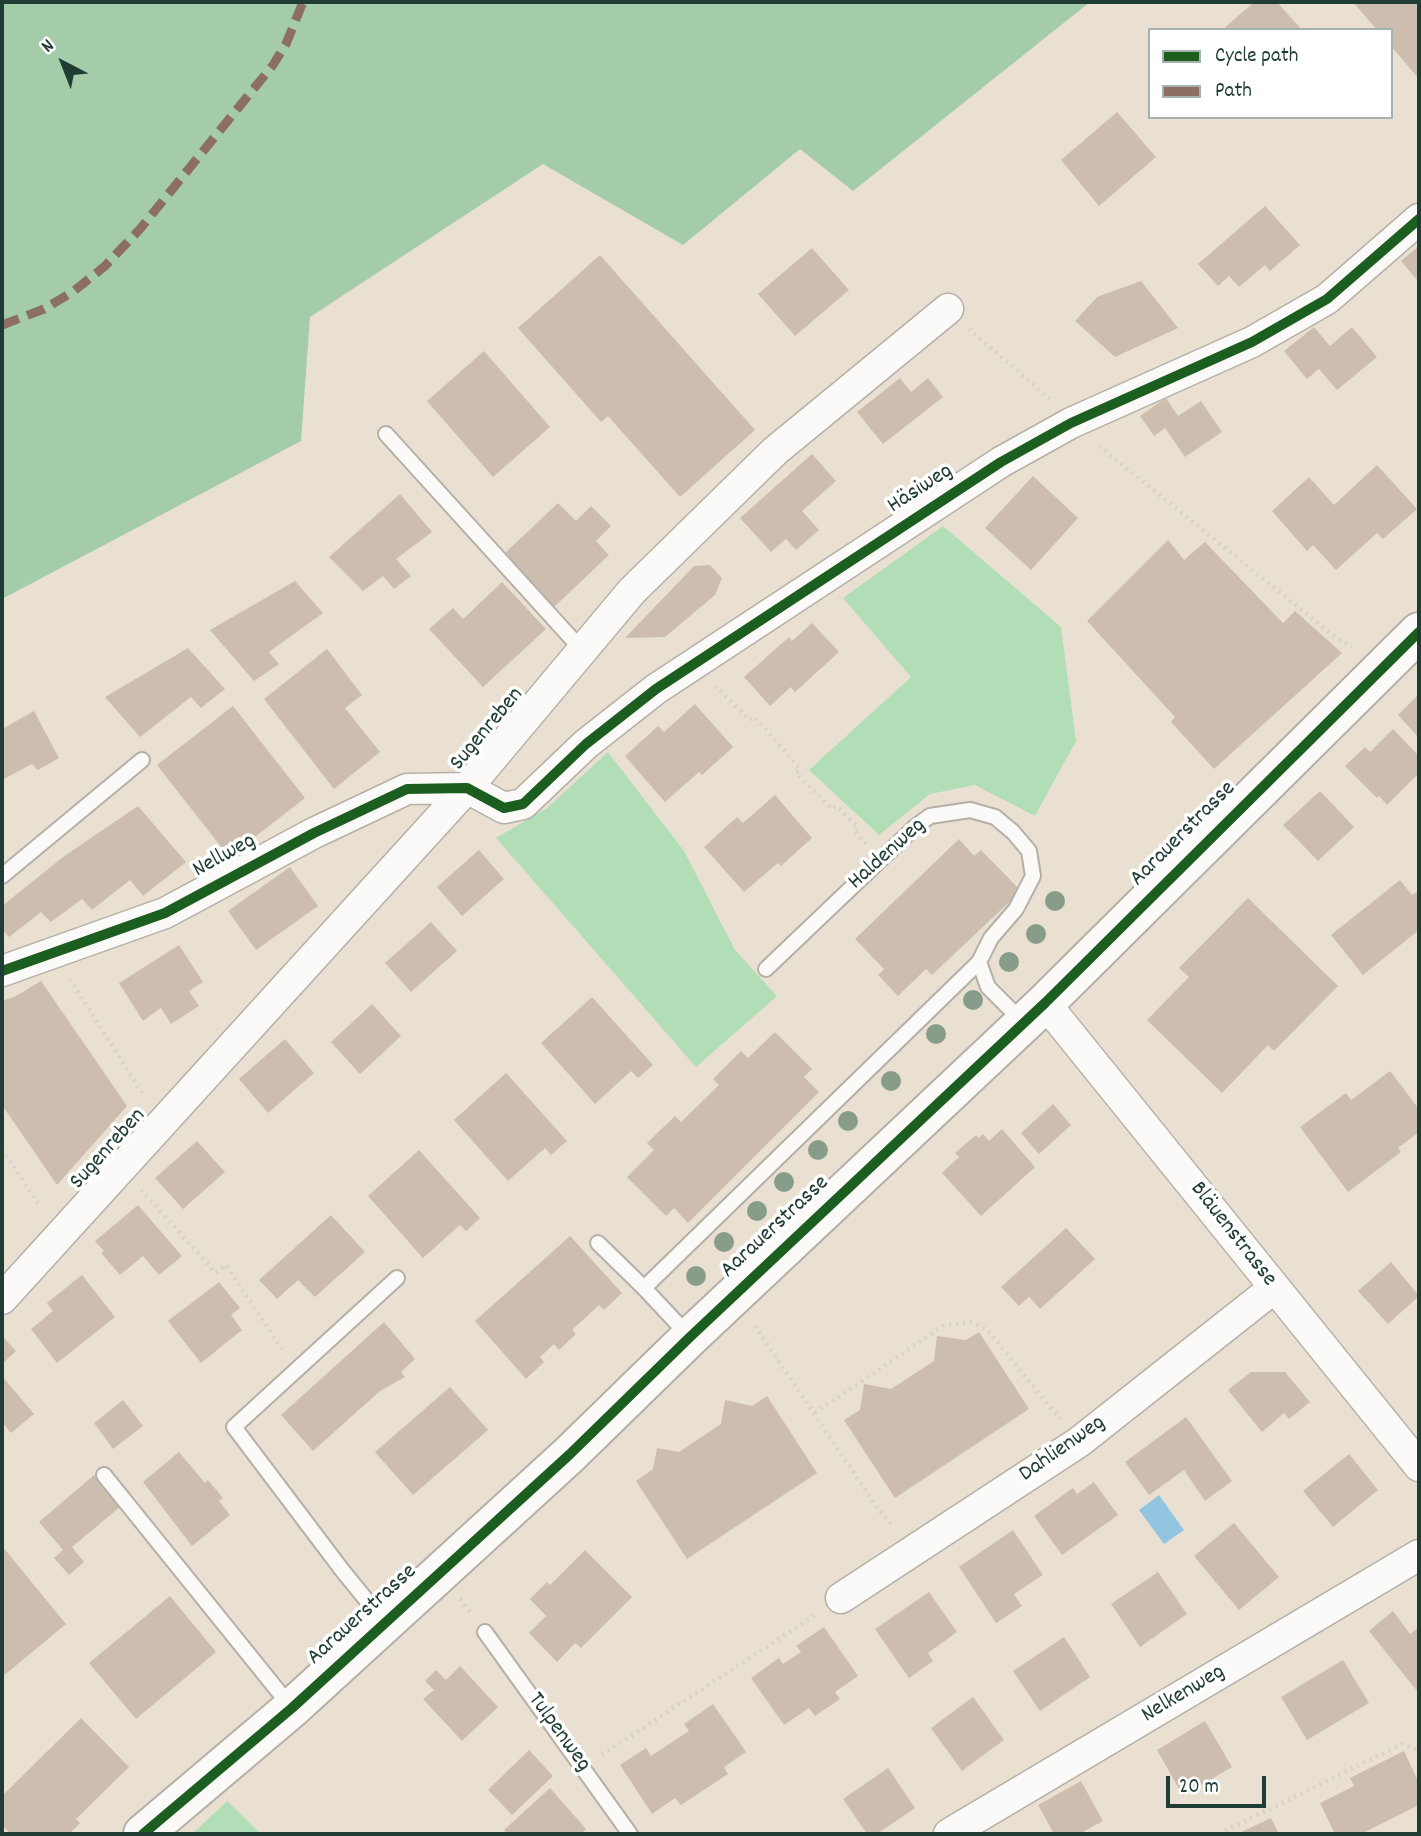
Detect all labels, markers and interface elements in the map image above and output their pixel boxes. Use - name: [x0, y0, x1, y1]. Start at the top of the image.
- north arrow: [28, 28, 98, 98]
- legend: [1148, 28, 1393, 119]
- text: N: [36, 34, 61, 60]
- text: Cycle path: [1215, 42, 1298, 72]
- text: Path: [1215, 77, 1252, 107]
- street label: Häsiweg: [883, 459, 959, 521]
- street label: Sugenreben: [445, 683, 531, 777]
- street label: Aarauerstrasse: [1125, 776, 1243, 894]
- street label: Haldenweg: [844, 813, 932, 897]
- street label: Nellweg: [189, 829, 261, 885]
- street label: Sugenreben: [65, 1104, 153, 1196]
- street label: Aarauerstrasse: [716, 1171, 836, 1285]
- street label: Bläuenstrasse: [1182, 1177, 1282, 1293]
- street label: Dahlienweg: [1015, 1410, 1111, 1490]
- street label: Aarauerstrasse: [302, 1560, 424, 1672]
- street label: Nelkenweg: [1137, 1659, 1231, 1731]
- street label: Tulpenweg: [520, 1688, 596, 1778]
- scale bar: [1169, 1762, 1269, 1806]
- text: 20 m: [1179, 1773, 1219, 1803]

